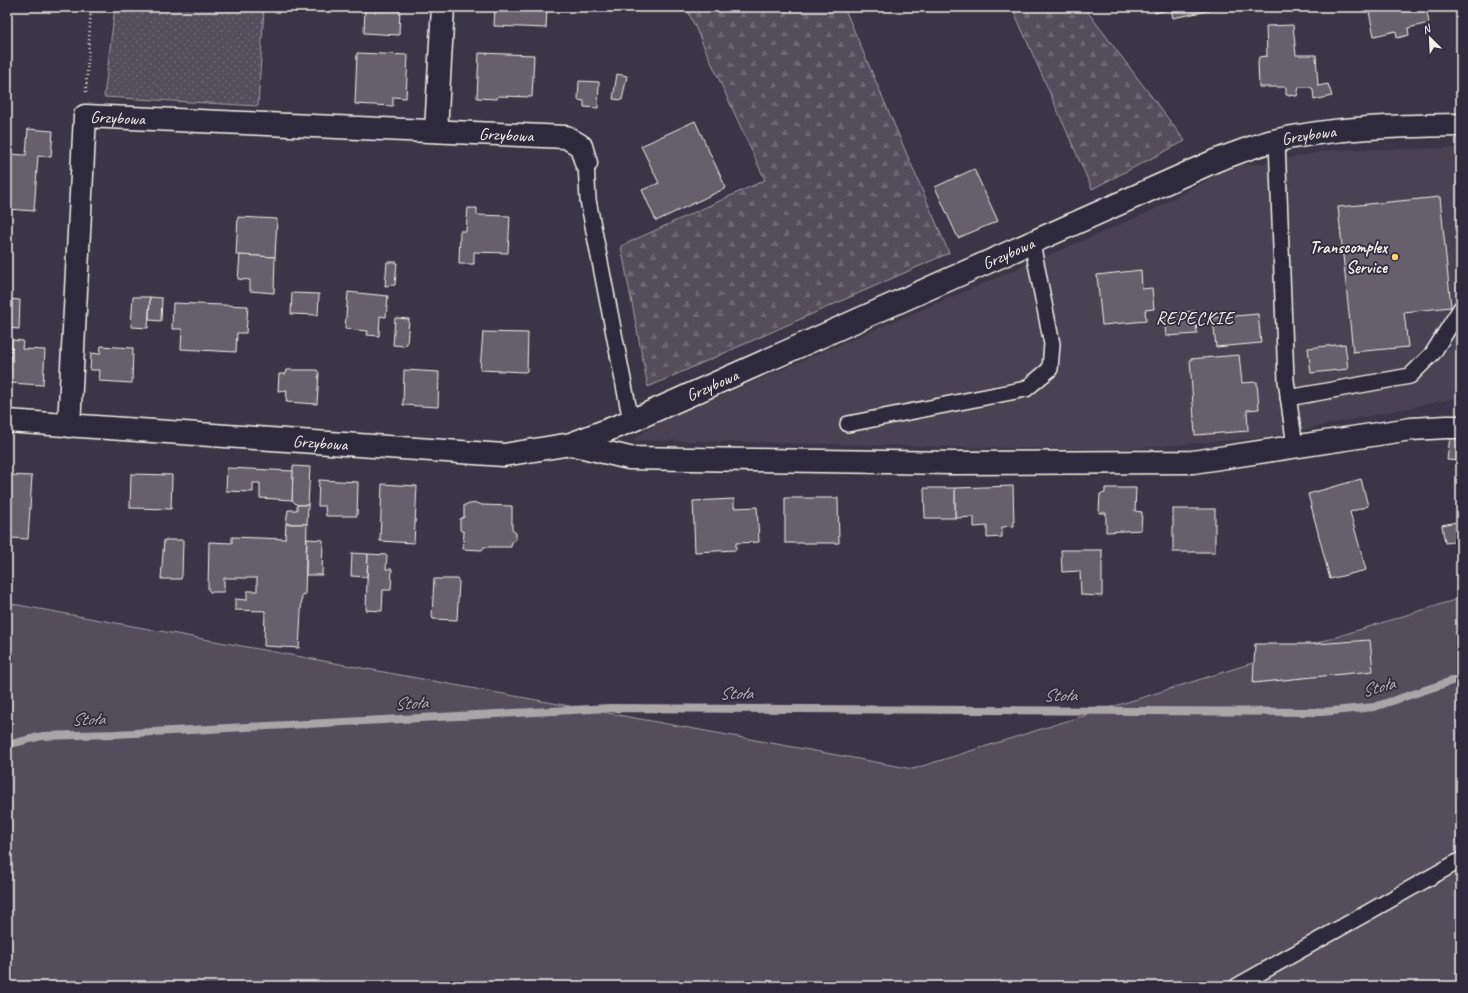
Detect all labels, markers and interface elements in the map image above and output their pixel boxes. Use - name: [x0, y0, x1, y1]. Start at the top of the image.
- north arrow: [1410, 18, 1450, 58]
- text: N: [1420, 20, 1434, 37]
- street label: Grzybowa: [90, 106, 146, 130]
- street label: Grzybowa: [1280, 121, 1338, 150]
- street label: Grzybowa: [478, 123, 535, 147]
- street label: Grzybowa: [979, 232, 1038, 274]
- place label: Transcomplex Service: [1309, 237, 1389, 278]
- marker: Transcomplex Service: [1390, 252, 1400, 262]
- district label: REPECKIE: [1156, 307, 1236, 329]
- street label: Grzybowa: [683, 364, 743, 406]
- street label: Grzybowa: [292, 431, 349, 455]
- water label: Stoła: [1359, 672, 1399, 702]
- water label: Stoła: [719, 682, 755, 704]
- water label: Stoła: [1043, 684, 1079, 706]
- water label: Stoła: [394, 691, 430, 715]
- water label: Stoła: [71, 708, 107, 730]

